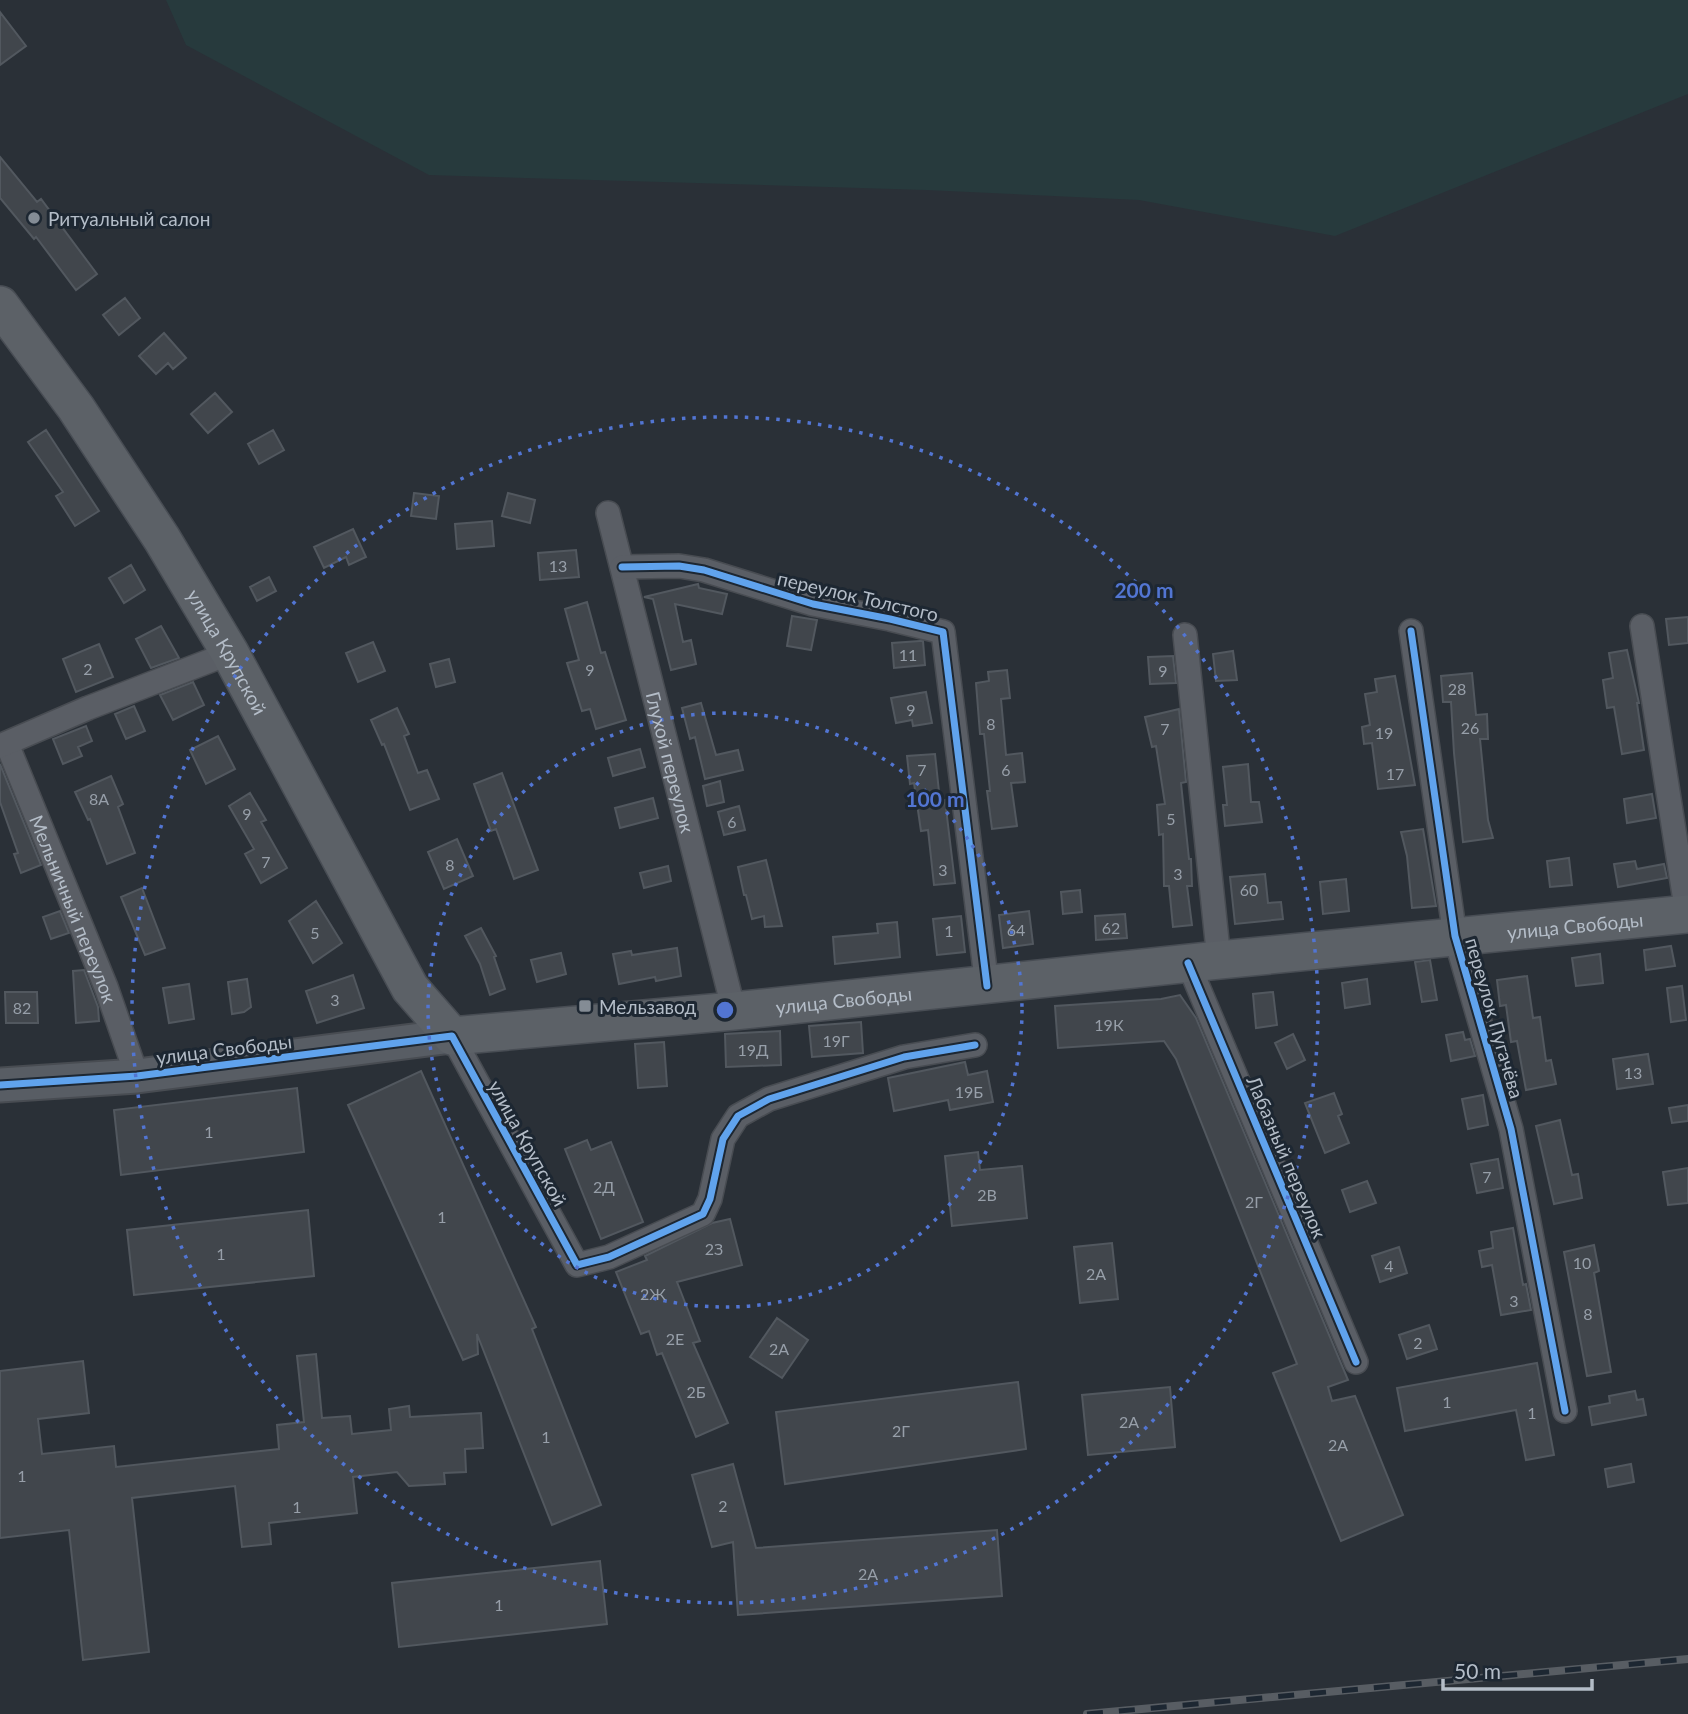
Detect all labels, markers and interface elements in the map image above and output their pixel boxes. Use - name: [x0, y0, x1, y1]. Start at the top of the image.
- place label: Ритуальный салон: [48, 207, 210, 230]
- marker: Ритуальный салон: [26, 210, 42, 226]
- house number: 13: [549, 556, 567, 575]
- street label: переулок Толстого: [775, 566, 941, 626]
- text: 200 m: [1114, 577, 1174, 602]
- street label: улица Крупской: [183, 585, 272, 718]
- house number: 11: [899, 645, 917, 664]
- house number: 2: [83, 659, 93, 678]
- house number: 9: [585, 660, 595, 679]
- house number: 9: [1158, 661, 1168, 680]
- house number: 28: [1448, 679, 1466, 698]
- street label: Глухой переулок: [642, 689, 700, 835]
- house number: 9: [906, 700, 916, 719]
- house number: 8: [986, 714, 996, 733]
- house number: 26: [1461, 718, 1479, 737]
- house number: 7: [1160, 719, 1170, 738]
- house number: 19: [1375, 723, 1393, 742]
- house number: 7: [917, 760, 927, 779]
- house number: 6: [1001, 760, 1011, 779]
- house number: 17: [1386, 764, 1404, 783]
- text: 100 m: [905, 786, 965, 811]
- house number: 8А: [89, 789, 109, 808]
- house number: 9: [242, 804, 252, 823]
- house number: 5: [1166, 809, 1176, 828]
- street label: Мельничный переулок: [26, 811, 122, 1006]
- house number: 6: [727, 812, 737, 831]
- house number: 7: [261, 852, 271, 871]
- house number: 8: [445, 855, 455, 874]
- house number: 3: [938, 860, 948, 879]
- house number: 3: [1173, 864, 1183, 883]
- house number: 60: [1240, 880, 1258, 899]
- street label: улица Свободы: [1506, 907, 1644, 943]
- house number: 62: [1102, 918, 1120, 937]
- house number: 64: [1007, 920, 1025, 939]
- house number: 1: [944, 921, 954, 940]
- house number: 5: [310, 923, 320, 942]
- street label: переулок Пугачёва: [1461, 935, 1529, 1101]
- street label: улица Свободы: [775, 981, 913, 1018]
- house number: 3: [330, 990, 340, 1009]
- place label: Мельзавод: [599, 995, 696, 1018]
- house number: 82: [13, 998, 31, 1017]
- marker: Мельзавод: [577, 998, 593, 1014]
- centre of rings: [713, 998, 737, 1022]
- house number: 19К: [1094, 1015, 1124, 1034]
- street label: улица Свободы: [155, 1029, 293, 1069]
- house number: 19Г: [822, 1031, 850, 1050]
- house number: 19Д: [737, 1040, 769, 1059]
- house number: 13: [1624, 1063, 1642, 1082]
- street label: Лабазный переулок: [1242, 1071, 1332, 1242]
- street label: улица Крупской: [484, 1076, 572, 1210]
- house number: 19Б: [955, 1082, 983, 1101]
- house number: 1: [204, 1122, 214, 1141]
- house number: 7: [1482, 1167, 1492, 1186]
- house number: 2Д: [593, 1177, 615, 1196]
- house number: 2В: [977, 1185, 997, 1204]
- house number: 2Г: [1245, 1192, 1263, 1211]
- house number: 1: [437, 1207, 447, 1226]
- house number: 2З: [705, 1239, 723, 1258]
- house number: 1: [216, 1244, 226, 1263]
- house number: 10: [1573, 1253, 1591, 1272]
- house number: 4: [1384, 1256, 1394, 1275]
- house number: 2А: [1086, 1264, 1106, 1283]
- house number: 2Ж: [640, 1284, 666, 1303]
- house number: 3: [1509, 1291, 1519, 1310]
- house number: 8: [1583, 1304, 1593, 1323]
- house number: 2Е: [666, 1329, 684, 1348]
- house number: 2: [1413, 1333, 1423, 1352]
- house number: 2А: [769, 1339, 789, 1358]
- house number: 2Б: [686, 1382, 706, 1401]
- house number: 1: [1442, 1392, 1452, 1411]
- house number: 1: [1527, 1403, 1537, 1422]
- house number: 2А: [1119, 1412, 1139, 1431]
- house number: 2Г: [892, 1421, 910, 1440]
- house number: 1: [541, 1427, 551, 1446]
- house number: 2А: [1328, 1435, 1348, 1454]
- house number: 1: [17, 1466, 27, 1485]
- house number: 2: [718, 1496, 728, 1515]
- house number: 1: [292, 1497, 302, 1516]
- house number: 2А: [858, 1564, 878, 1583]
- house number: 1: [494, 1595, 504, 1614]
- scale bar: [1443, 1648, 1592, 1692]
- text: 50 m: [1454, 1658, 1501, 1683]

